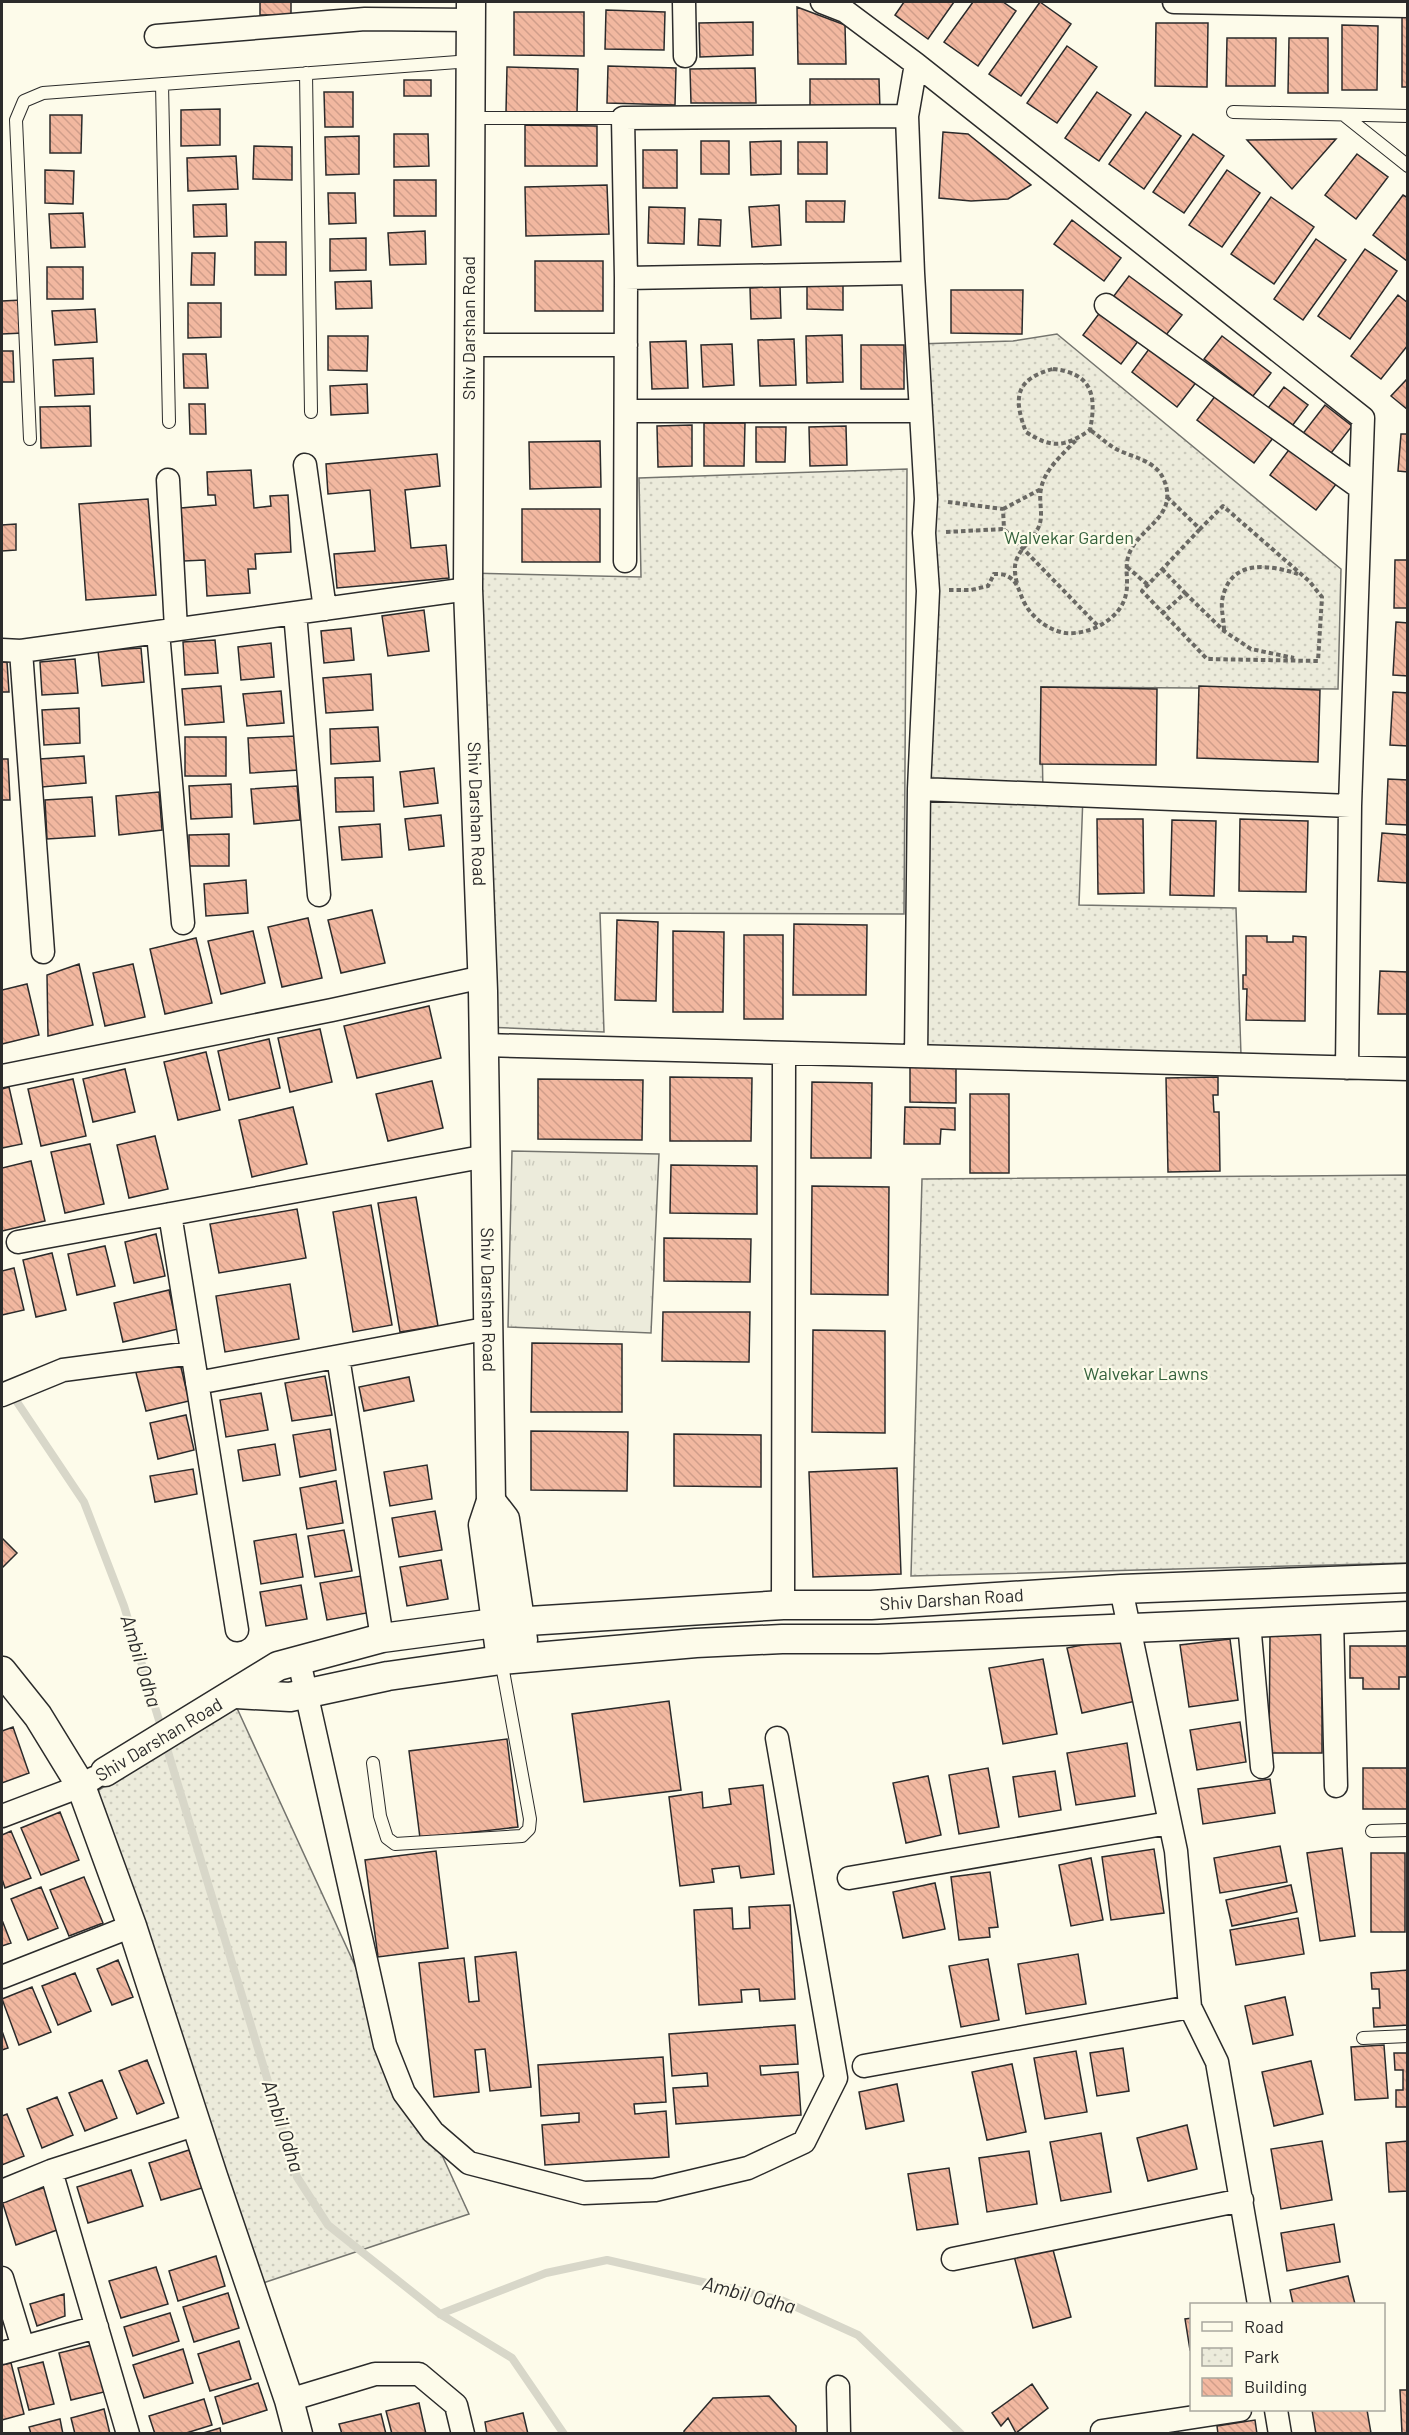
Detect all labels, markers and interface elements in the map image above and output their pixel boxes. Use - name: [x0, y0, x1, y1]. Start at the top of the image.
- street label: Shiv Darshan Road: [457, 256, 479, 400]
- park label: Walvekar Garden: [1004, 526, 1134, 548]
- street label: Shiv Darshan Road: [464, 741, 491, 886]
- street label: Shiv Darshan Road: [477, 1227, 501, 1372]
- park label: Walvekar Lawns: [1084, 1362, 1208, 1384]
- street label: Shiv Darshan Road: [879, 1583, 1024, 1614]
- water label: Ambil Odha: [117, 1612, 167, 1710]
- street label: Shiv Darshan Road: [91, 1693, 226, 1786]
- water label: Ambil Odha: [258, 2077, 310, 2175]
- water label: Ambil Odha: [700, 2270, 798, 2318]
- legend: [1190, 2303, 1385, 2411]
- text: Road: [1244, 2315, 1284, 2337]
- text: Park: [1244, 2345, 1279, 2367]
- text: Building: [1244, 2375, 1307, 2397]

